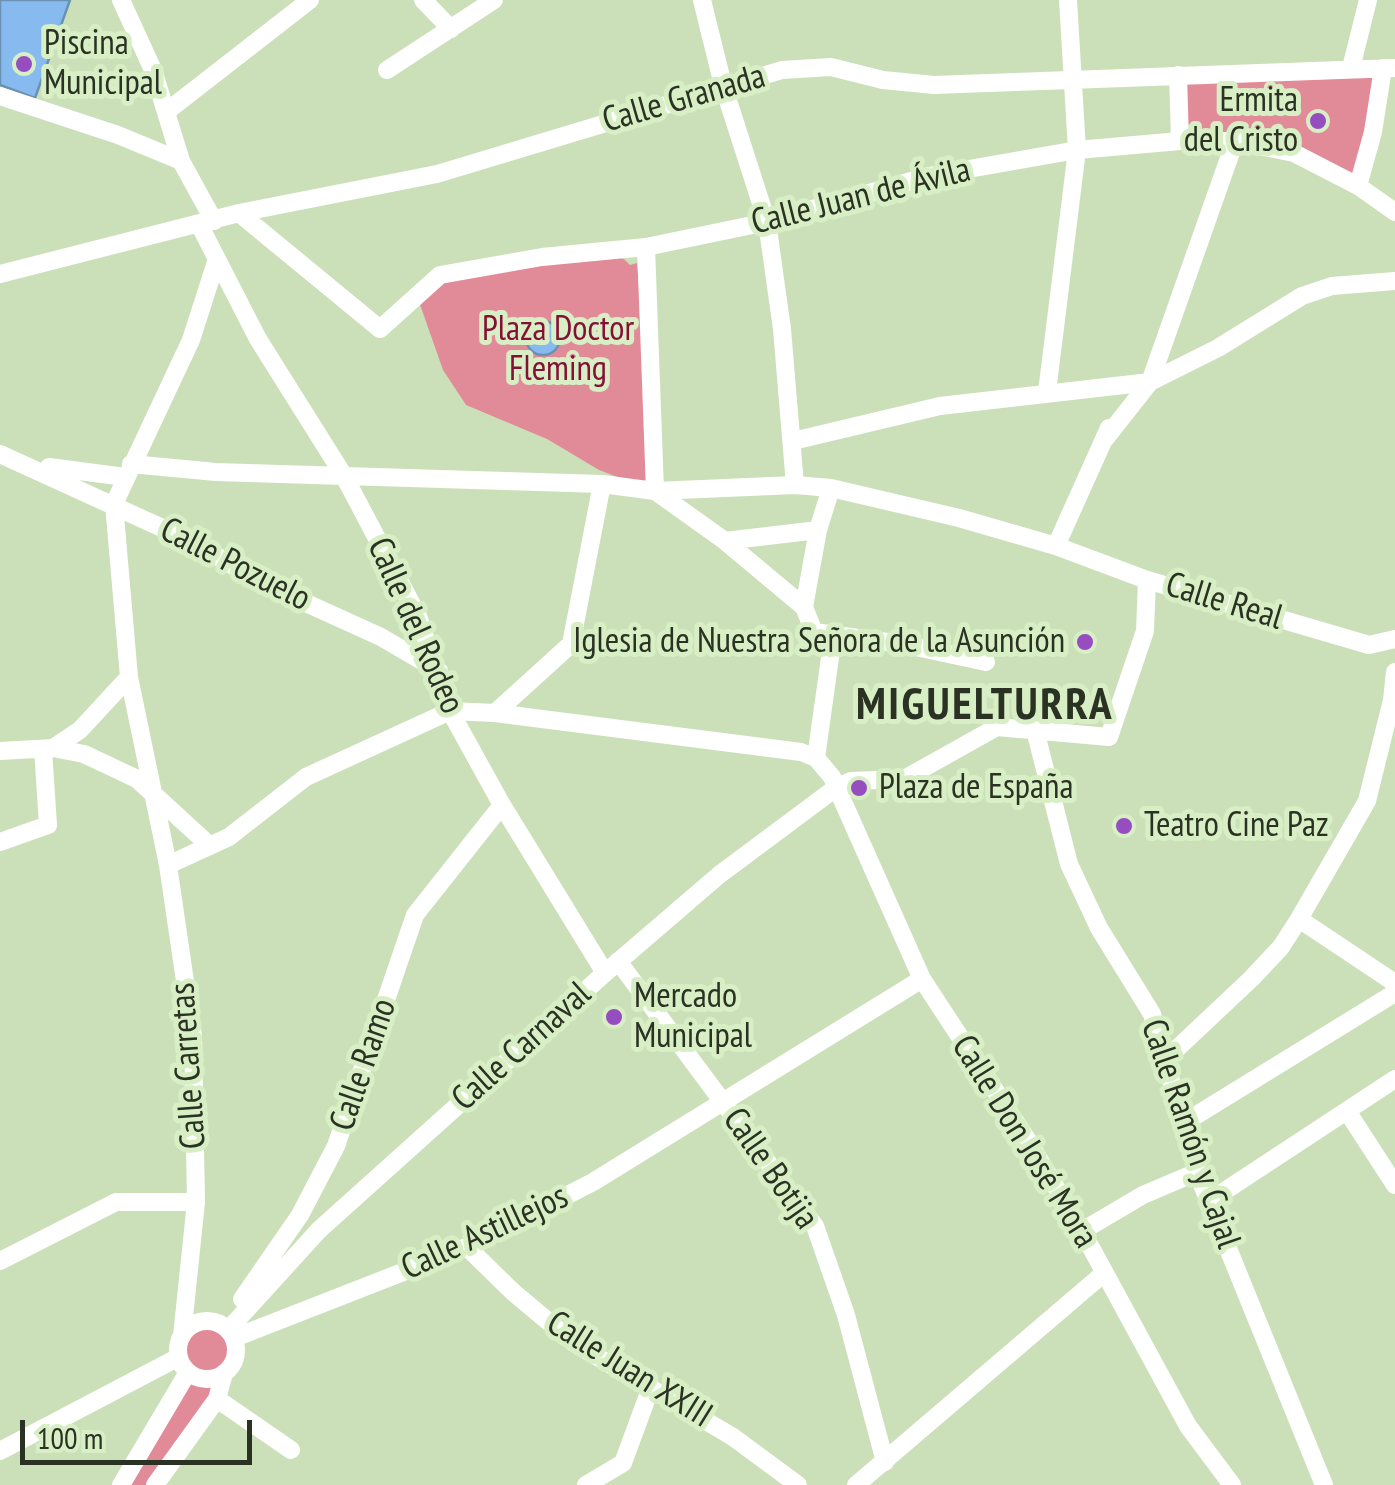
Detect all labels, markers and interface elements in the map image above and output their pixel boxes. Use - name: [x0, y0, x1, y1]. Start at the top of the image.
- place label: Piscina Municipal: [44, 23, 162, 105]
- marker: Piscina Municipal: [13, 53, 35, 75]
- street label: Calle Granada: [598, 56, 770, 142]
- place label: Ermita del Cristo: [1184, 80, 1298, 162]
- marker: Ermita del Cristo: [1307, 110, 1329, 132]
- street label: Calle Juan de Ávila: [747, 150, 975, 244]
- park label: Plaza Doctor Fleming: [482, 309, 634, 391]
- street label: Calle Pozuelo: [153, 509, 317, 621]
- street label: Calle del Rodeo: [358, 532, 472, 720]
- street label: Calle Real: [1161, 564, 1287, 640]
- place label: Iglesia de Nuestra Señora de la Asunción: [573, 621, 1065, 663]
- marker: Iglesia de Nuestra Señora de la Asunción: [1074, 631, 1096, 653]
- district label: MIGUELTURRA: [856, 679, 1114, 733]
- place label: Plaza de España: [879, 767, 1073, 809]
- marker: Plaza de España: [848, 777, 870, 799]
- place label: Teatro Cine Paz: [1144, 805, 1329, 847]
- marker: Teatro Cine Paz: [1113, 815, 1135, 837]
- street label: Calle Carnaval: [444, 974, 600, 1120]
- place label: Mercado Municipal: [634, 976, 752, 1058]
- street label: Calle Carretas: [162, 982, 216, 1150]
- street label: Calle Ramo: [322, 994, 406, 1136]
- marker: Mercado Municipal: [603, 1006, 625, 1028]
- street label: Calle Ramón y Cajal: [1131, 1014, 1249, 1254]
- street label: Calle Don José Mora: [942, 1028, 1106, 1256]
- street label: Calle Botija: [713, 1100, 827, 1238]
- street label: Calle Astillejos: [395, 1176, 575, 1290]
- street label: Calle Juan XXIII: [539, 1303, 719, 1437]
- scale bar: [25, 1400, 258, 1462]
- text: 100 m: [37, 1418, 103, 1457]

